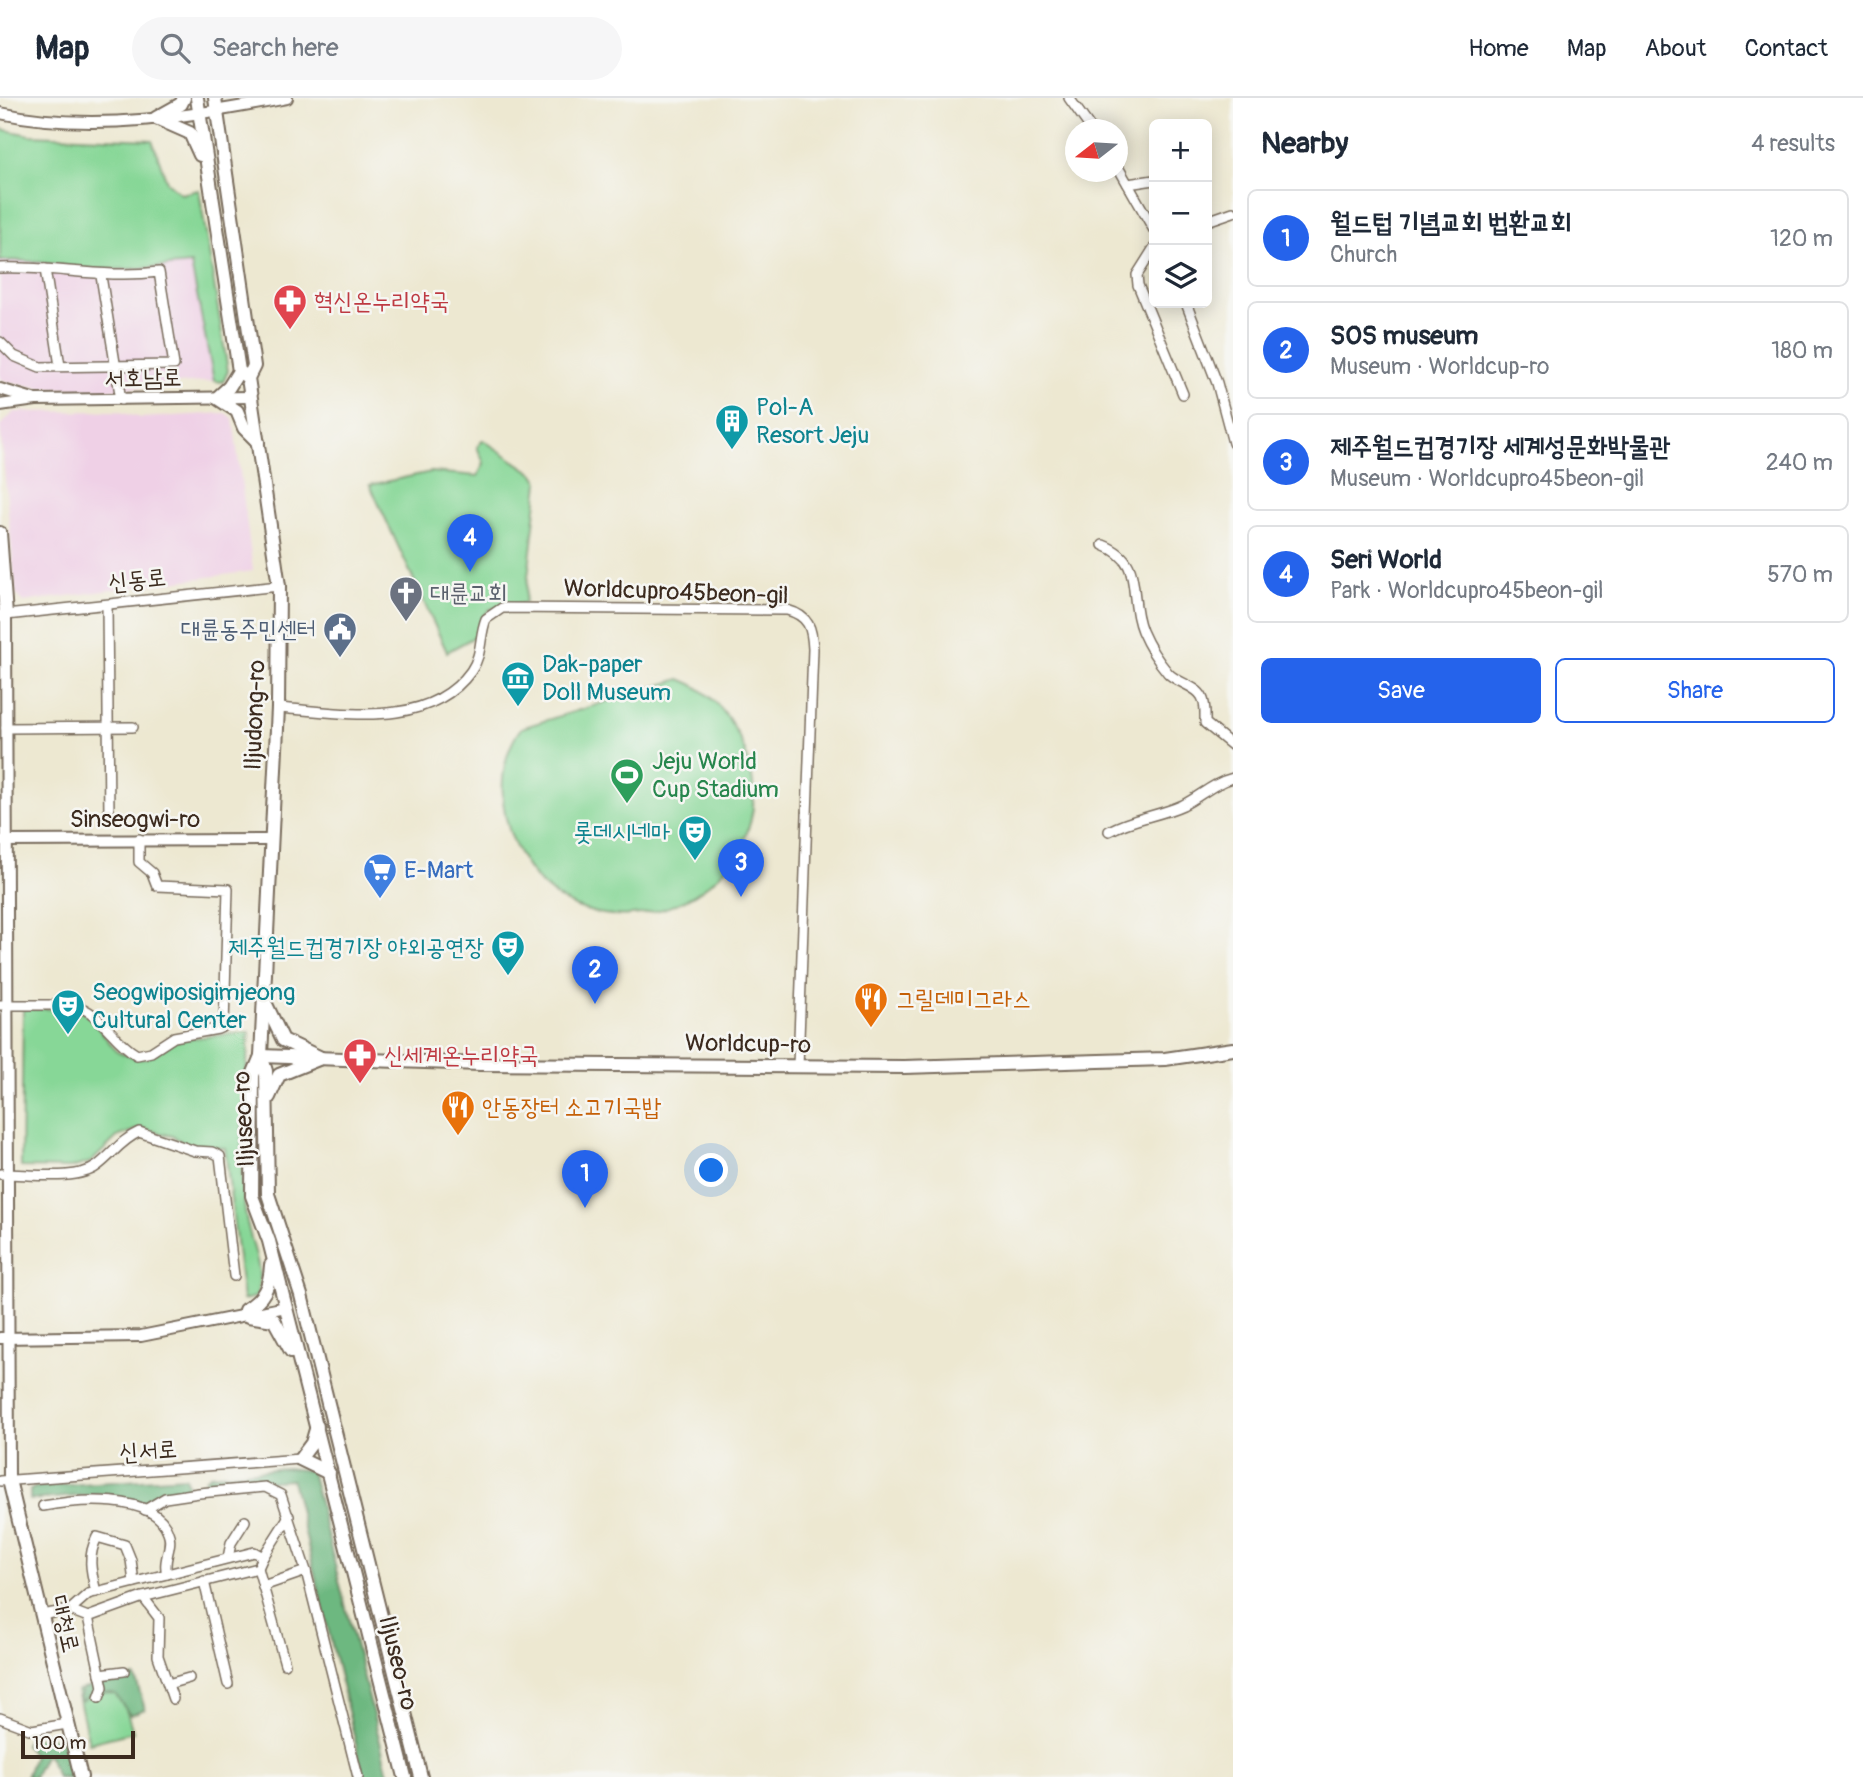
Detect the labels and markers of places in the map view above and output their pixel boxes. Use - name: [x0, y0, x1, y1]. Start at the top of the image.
- pharmacy icon: 혁신온누리약국: [271, 282, 309, 331]
- place label: 혁신온누리약국: [314, 287, 449, 316]
- place label: Pol-A Resort Jeju: [756, 393, 869, 450]
- building icon: Pol-A Resort Jeju: [713, 402, 751, 451]
- pin: 4: [447, 514, 493, 572]
- church icon: 대륜교회: [387, 574, 425, 623]
- place label: 대륜교회: [430, 579, 507, 608]
- public building icon: 대륜동주민센터: [321, 610, 359, 659]
- place label: 대륜동주민센터: [181, 615, 316, 644]
- place label: Dak-paper Doll Museum: [542, 650, 671, 707]
- museum icon: Dak-paper Doll Museum: [499, 659, 537, 708]
- place label: Jeju World Cup Stadium: [652, 747, 779, 804]
- sports icon: Jeju World Cup Stadium: [608, 756, 646, 805]
- theatre icon: 롯데시네마: [676, 813, 714, 862]
- place label: 롯데시네마: [573, 818, 670, 847]
- pin: 3: [718, 839, 764, 897]
- supermarket icon: E-Mart: [361, 851, 399, 900]
- place label: E-Mart: [404, 856, 474, 885]
- theatre icon: 제주월드컵경기장 야외공연장: [489, 928, 527, 977]
- place label: 제주월드컵경기장 야외공연장: [228, 933, 484, 962]
- pin: 2: [572, 946, 618, 1004]
- place label: Seogwiposigimjeong Cultural Center: [92, 978, 295, 1035]
- restaurant icon: 그릴데미그라스: [852, 980, 890, 1029]
- place label: 그릴데미그라스: [896, 985, 1031, 1014]
- theatre icon: Seogwiposigimjeong Cultural Center: [49, 987, 87, 1036]
- pharmacy icon: 신세계온누리약국: [341, 1036, 379, 1085]
- place label: 신세계온누리약국: [384, 1041, 539, 1070]
- restaurant icon: 안동장터 소고기국밥: [439, 1088, 477, 1137]
- place label: 안동장터 소고기국밥: [482, 1093, 662, 1122]
- pin: 1: [562, 1150, 608, 1208]

